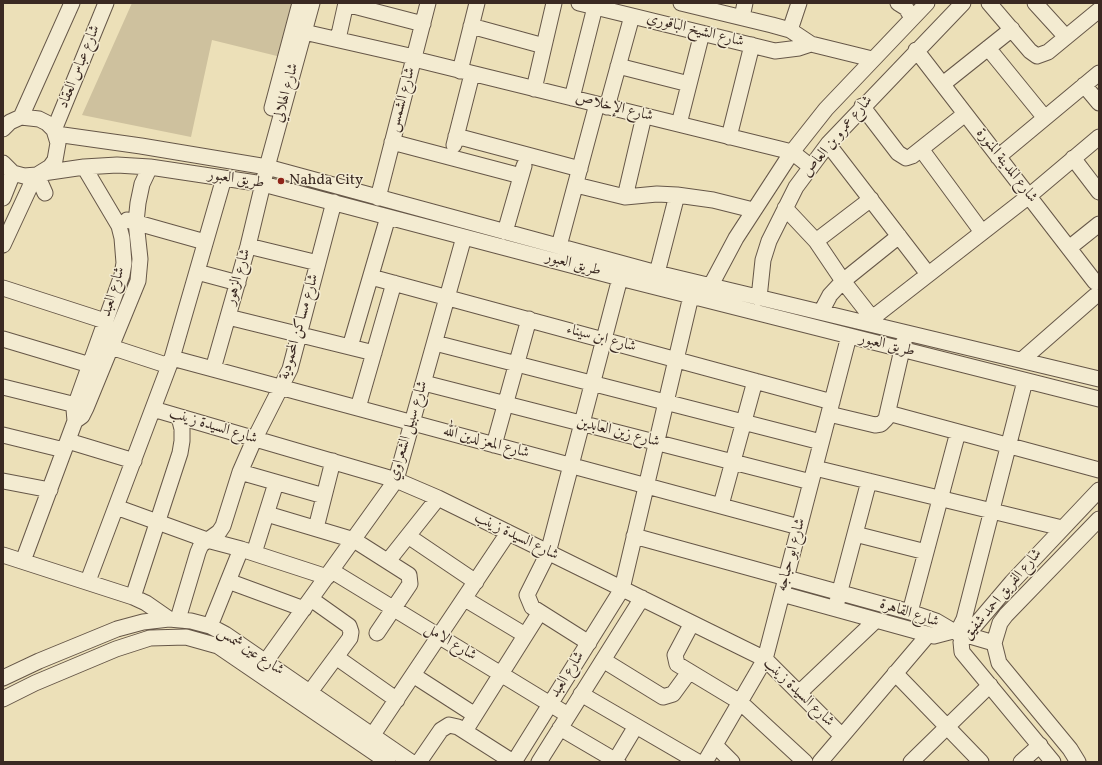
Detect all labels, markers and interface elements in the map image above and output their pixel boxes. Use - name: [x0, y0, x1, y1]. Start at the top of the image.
- street label: شارع الشيخ الباقوري: [644, 10, 746, 52]
- street label: شارع عباس العقاد: [55, 23, 105, 111]
- street label: شارع الهلالي: [270, 61, 304, 125]
- street label: شارع الشمس: [386, 66, 420, 134]
- street label: شارع الإخلاص: [573, 90, 655, 126]
- street label: شارع عمرو بن العاص: [799, 93, 877, 181]
- street label: شارع المدينة المنورة: [971, 125, 1041, 207]
- street label: طريق العبور: [207, 167, 265, 193]
- place label: Nahda City: [289, 172, 363, 190]
- marker: Nahda City: [276, 176, 286, 186]
- street label: شارع الزهور: [222, 247, 256, 307]
- street label: طريق العبور: [543, 249, 603, 281]
- street label: شارع العبد: [98, 265, 130, 319]
- street label: شارع مساكن المحمودية: [276, 272, 324, 382]
- street label: شارع ابن سيناء: [564, 321, 638, 357]
- street label: طريق العبور: [857, 330, 917, 362]
- street label: شارع سبيل الشعراوي: [385, 379, 433, 483]
- street label: شارع السيدة زينب: [167, 405, 259, 449]
- street label: شارع زين العابدين: [575, 414, 661, 452]
- street label: شارع المعز لدين الله: [441, 423, 531, 463]
- street label: شارع السيدة زينب: [471, 509, 561, 565]
- street label: شارع ابو حباجه: [774, 516, 810, 594]
- street label: شارع الفريق احمد شفيق: [960, 546, 1046, 644]
- street label: شارع القاهرة: [877, 596, 941, 632]
- street label: شارع الامل: [421, 620, 479, 666]
- street label: شارع عين شمس: [213, 624, 287, 680]
- street label: شارع العبد: [547, 649, 589, 701]
- street label: شارع السيدة زينب: [759, 655, 837, 731]

